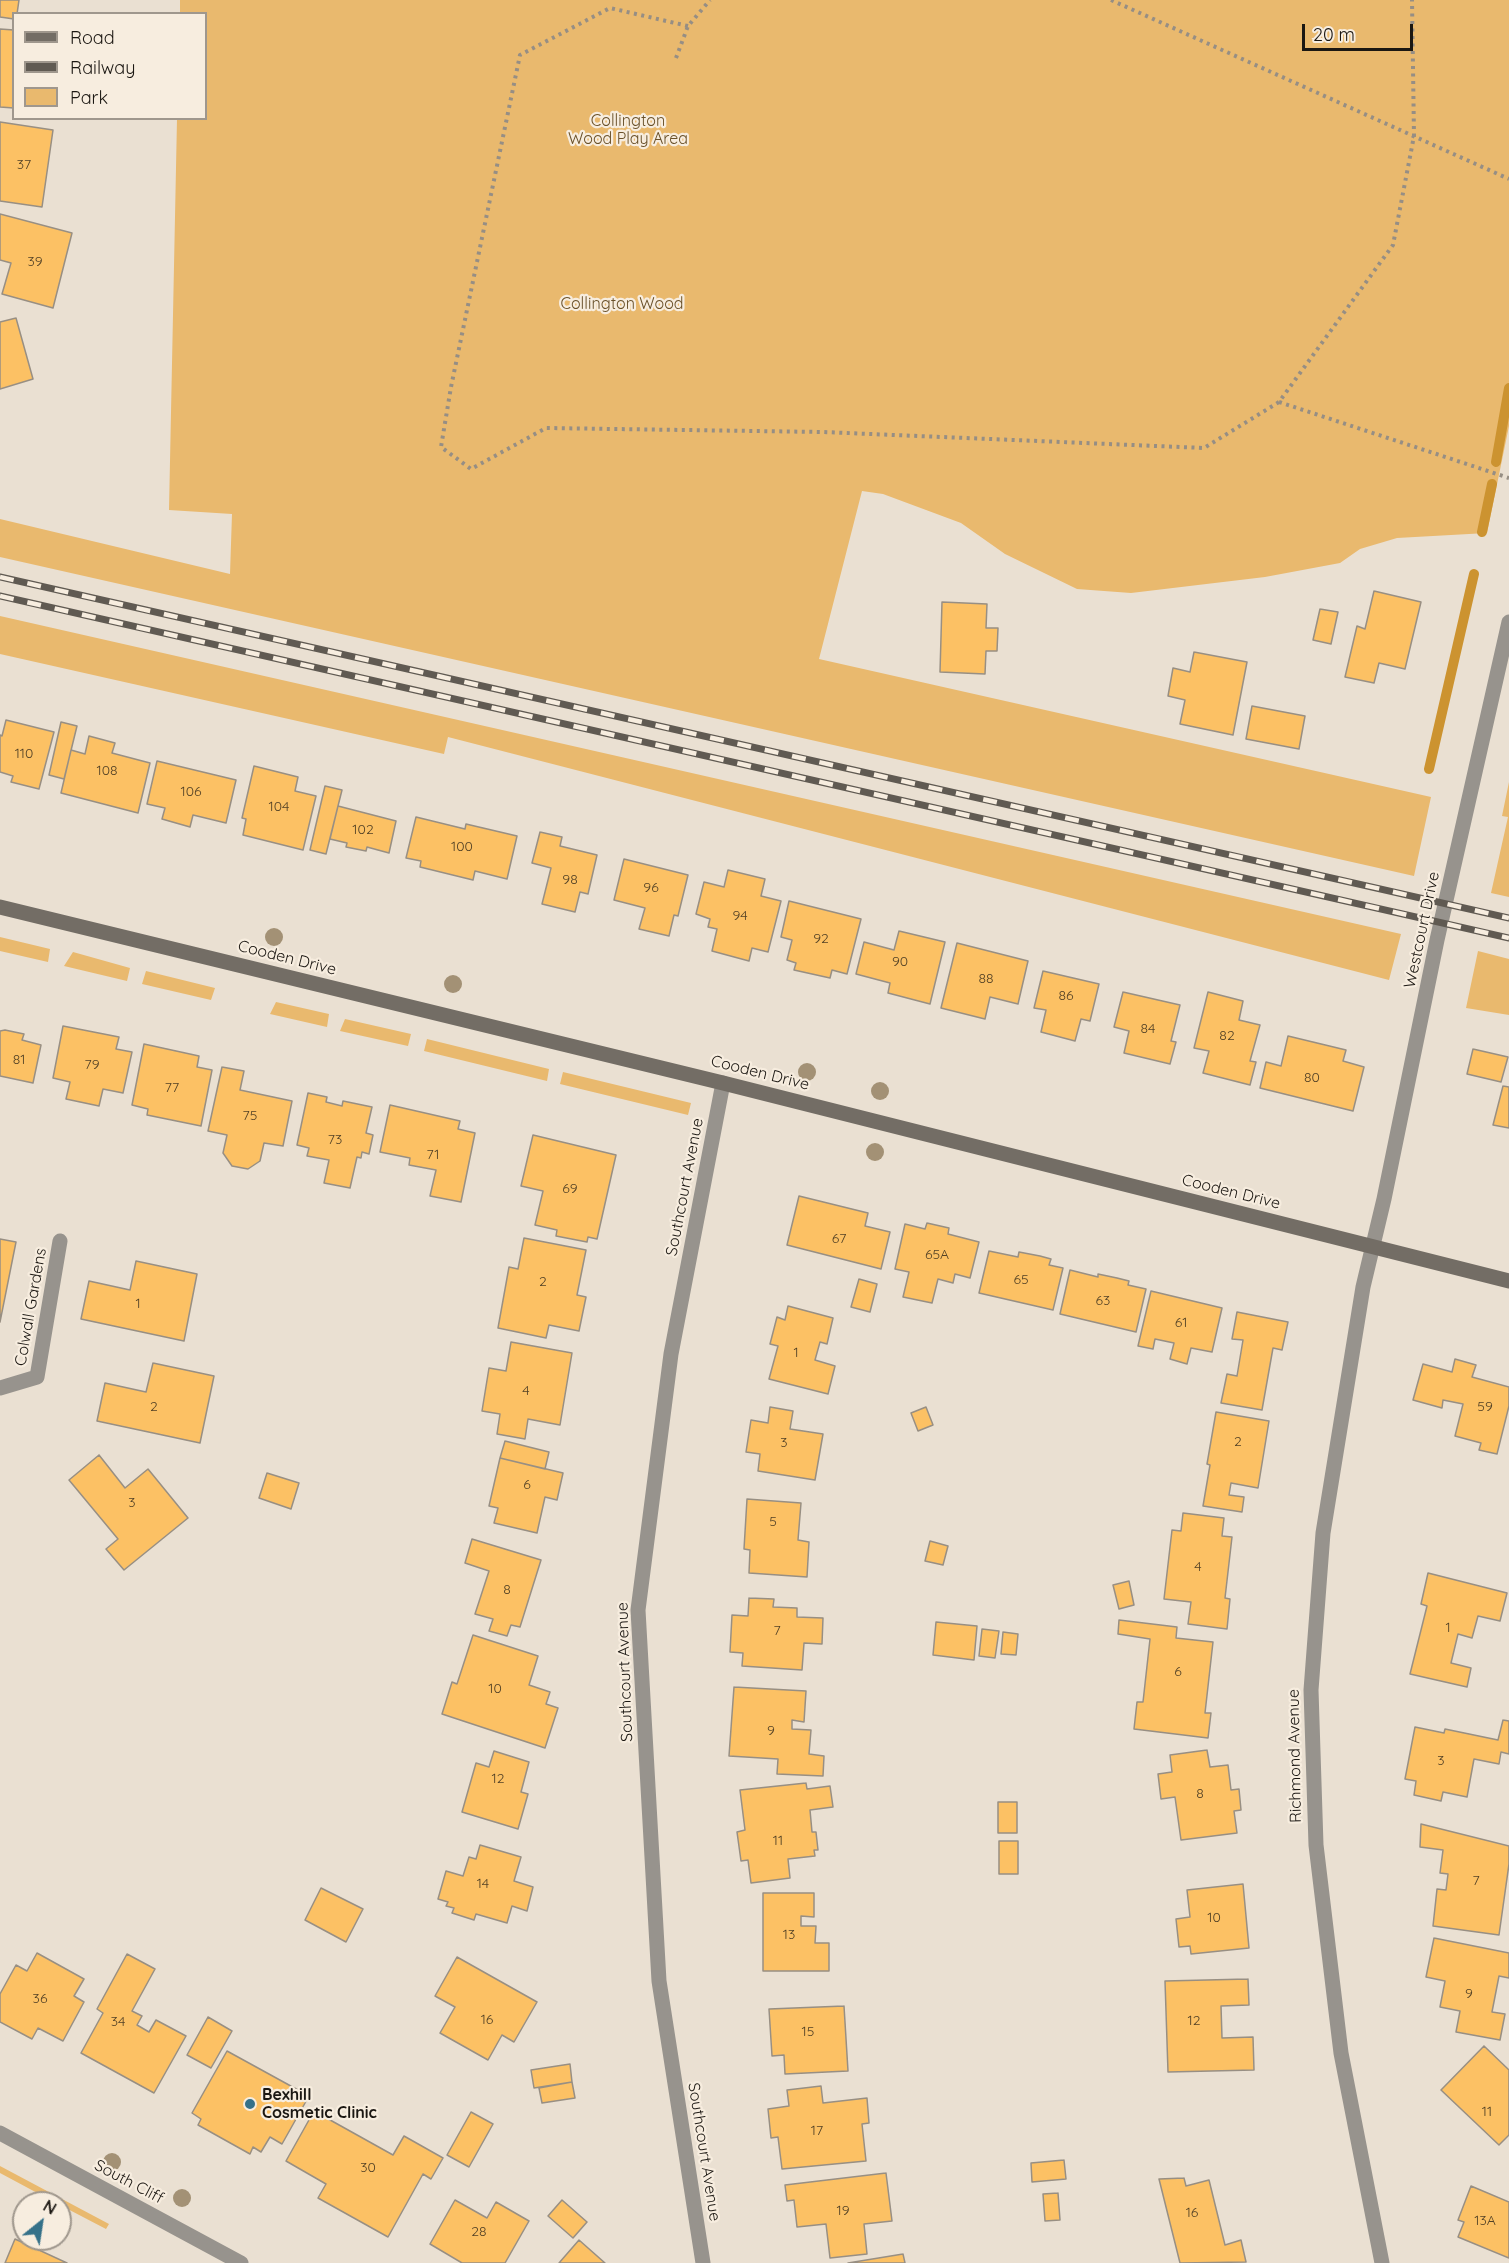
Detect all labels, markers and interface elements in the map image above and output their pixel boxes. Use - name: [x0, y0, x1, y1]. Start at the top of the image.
- legend: [12, 12, 207, 120]
- scale bar: [1305, 12, 1416, 50]
- text: 20 m: [1313, 23, 1355, 46]
- text: Road: [70, 26, 115, 49]
- text: Railway: [70, 56, 136, 79]
- text: Park: [70, 86, 108, 109]
- park label: Collington Wood Play Area: [568, 111, 688, 149]
- house number: 37: [17, 157, 31, 173]
- house number: 39: [27, 254, 43, 270]
- park label: Collington Wood: [561, 294, 683, 314]
- house number: 110: [15, 746, 33, 762]
- house number: 108: [96, 763, 118, 779]
- house number: 106: [180, 784, 202, 800]
- house number: 104: [269, 799, 289, 815]
- house number: 102: [352, 822, 374, 838]
- house number: 100: [451, 839, 473, 855]
- street label: Westcourt Drive: [1400, 870, 1444, 990]
- house number: 98: [562, 872, 578, 888]
- house number: 96: [643, 880, 659, 896]
- house number: 94: [732, 908, 748, 924]
- house number: 92: [813, 931, 829, 947]
- street label: Cooden Drive: [236, 937, 338, 979]
- house number: 90: [892, 954, 908, 970]
- house number: 88: [978, 971, 994, 987]
- house number: 86: [1058, 988, 1074, 1004]
- house number: 84: [1141, 1021, 1155, 1037]
- house number: 82: [1219, 1028, 1235, 1044]
- house number: 81: [13, 1052, 25, 1068]
- street label: Cooden Drive: [709, 1052, 811, 1094]
- house number: 79: [85, 1057, 99, 1073]
- house number: 80: [1304, 1070, 1320, 1086]
- house number: 77: [165, 1080, 179, 1096]
- house number: 75: [243, 1108, 257, 1124]
- street label: Southcourt Avenue: [662, 1116, 708, 1258]
- house number: 73: [328, 1132, 342, 1148]
- house number: 71: [426, 1147, 440, 1163]
- street label: Cooden Drive: [1180, 1171, 1282, 1213]
- house number: 69: [562, 1181, 578, 1197]
- house number: 67: [832, 1231, 846, 1247]
- street label: Colwall Gardens: [11, 1247, 51, 1367]
- house number: 65A: [925, 1247, 949, 1263]
- house number: 65: [1013, 1272, 1029, 1288]
- house number: 2: [539, 1274, 547, 1290]
- house number: 63: [1096, 1293, 1110, 1309]
- house number: 1: [135, 1296, 141, 1312]
- house number: 61: [1175, 1315, 1187, 1331]
- house number: 1: [793, 1345, 799, 1361]
- house number: 4: [522, 1383, 530, 1399]
- house number: 2: [150, 1399, 158, 1415]
- house number: 59: [1477, 1399, 1493, 1415]
- house number: 2: [1234, 1434, 1242, 1450]
- house number: 3: [780, 1435, 788, 1451]
- house number: 6: [523, 1477, 531, 1493]
- house number: 3: [128, 1495, 136, 1511]
- house number: 5: [769, 1514, 777, 1530]
- house number: 4: [1194, 1559, 1202, 1575]
- house number: 8: [503, 1582, 511, 1598]
- street label: Southcourt Avenue: [613, 1602, 637, 1742]
- house number: 1: [1445, 1620, 1451, 1636]
- house number: 7: [773, 1623, 781, 1639]
- house number: 6: [1174, 1664, 1182, 1680]
- house number: 10: [488, 1681, 502, 1697]
- street label: Richmond Avenue: [1284, 1689, 1306, 1823]
- house number: 9: [767, 1723, 775, 1739]
- house number: 3: [1437, 1753, 1445, 1769]
- house number: 12: [492, 1771, 504, 1787]
- house number: 8: [1196, 1786, 1204, 1802]
- house number: 11: [773, 1833, 783, 1849]
- house number: 7: [1472, 1873, 1480, 1889]
- house number: 14: [477, 1876, 489, 1892]
- house number: 10: [1207, 1910, 1221, 1926]
- house number: 13: [783, 1927, 795, 1943]
- house number: 9: [1465, 1986, 1473, 2002]
- house number: 36: [33, 1991, 47, 2007]
- house number: 16: [481, 2012, 493, 2028]
- house number: 12: [1188, 2013, 1200, 2029]
- house number: 34: [111, 2014, 125, 2030]
- house number: 15: [802, 2024, 814, 2040]
- street label: Southcourt Avenue: [684, 2081, 724, 2223]
- place label: Bexhill Cosmetic Clinic: [262, 2085, 377, 2123]
- marker: Bexhill Cosmetic Clinic: [243, 2097, 257, 2111]
- house number: 11: [1482, 2104, 1492, 2120]
- house number: 17: [811, 2123, 823, 2139]
- street label: South Cliff: [91, 2156, 167, 2208]
- house number: 30: [360, 2160, 376, 2176]
- north arrow: [12, 2191, 72, 2251]
- text: N: [40, 2196, 60, 2219]
- house number: 19: [837, 2203, 849, 2219]
- house number: 16: [1186, 2205, 1198, 2221]
- house number: 13A: [1474, 2213, 1496, 2229]
- house number: 28: [471, 2224, 487, 2240]

